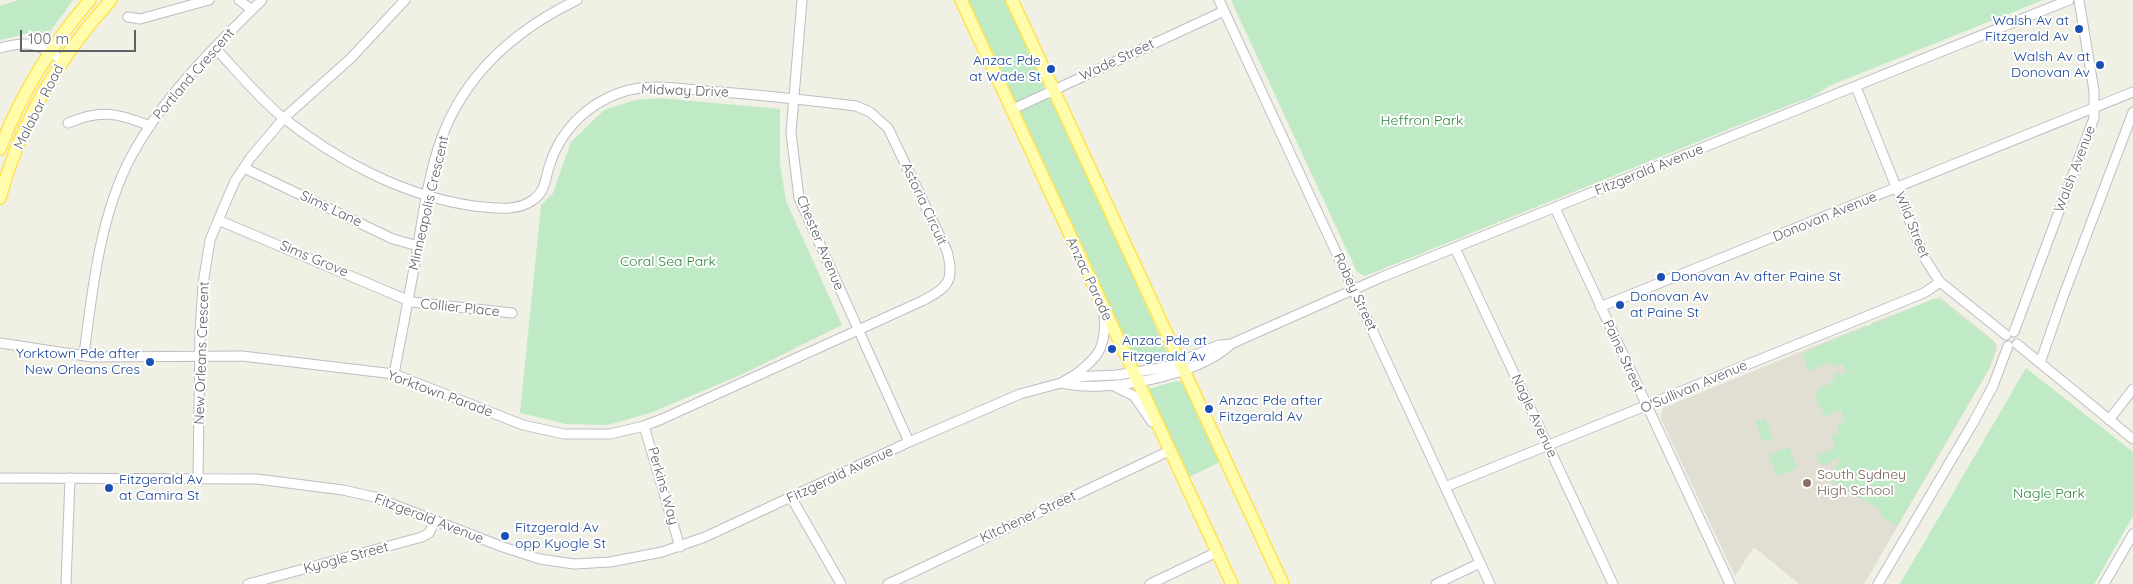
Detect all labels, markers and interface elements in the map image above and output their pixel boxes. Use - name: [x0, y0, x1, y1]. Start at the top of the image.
- place label: Walsh Av at Fitzgerald Av: [1985, 13, 2069, 46]
- scale bar: [22, 20, 139, 52]
- marker: Walsh Av at Fitzgerald Av: [2073, 23, 2085, 35]
- street label: Portland Crescent: [150, 25, 238, 123]
- text: 100 m: [28, 29, 69, 48]
- street label: Wade Street: [1077, 35, 1157, 85]
- place label: Walsh Av at Donovan Av: [2011, 49, 2090, 82]
- place label: Anzac Pde at Wade St: [969, 53, 1041, 85]
- marker: Walsh Av at Donovan Av: [2094, 59, 2106, 71]
- street label: Malabar Road: [10, 62, 68, 152]
- marker: Anzac Pde at Wade St: [1045, 63, 1057, 75]
- street label: Midway Drive: [641, 81, 729, 101]
- park label: Heffron Park: [1380, 113, 1464, 129]
- street label: Walsh Avenue: [2051, 123, 2099, 215]
- street label: Minneapolis Crescent: [405, 134, 453, 272]
- street label: Fitzgerald Avenue: [1592, 141, 1706, 199]
- street label: Astoria Circuit: [897, 160, 951, 248]
- street label: Sims Lane: [298, 187, 364, 231]
- street label: Donovan Avenue: [1771, 188, 1879, 246]
- street label: Wild Street: [1891, 189, 1933, 261]
- street label: Chester Avenue: [792, 193, 848, 293]
- street label: Anzac Parade: [1062, 235, 1116, 323]
- street label: Sims Grove: [277, 237, 351, 281]
- street label: Robey Street: [1330, 250, 1380, 334]
- park label: Coral Sea Park: [620, 254, 716, 270]
- place label: Donovan Av after Paine St: [1671, 269, 1841, 285]
- marker: Donovan Av after Paine St: [1655, 271, 1667, 283]
- street label: New Orleans Crescent: [191, 281, 213, 425]
- place label: Donovan Av at Paine St: [1630, 289, 1709, 322]
- street label: Collier Place: [420, 295, 500, 321]
- marker: Donovan Av at Paine St: [1614, 299, 1626, 311]
- street label: Paine Street: [1599, 317, 1647, 395]
- place label: Anzac Pde at Fitzgerald Av: [1122, 333, 1207, 366]
- marker: Anzac Pde at Fitzgerald Av: [1106, 343, 1118, 355]
- place label: Yorktown Pde after New Orleans Cres: [16, 346, 140, 378]
- marker: Yorktown Pde after New Orleans Cres: [144, 356, 156, 368]
- street label: O'Sullivan Avenue: [1638, 357, 1750, 417]
- street label: Yorktown Parade: [385, 367, 495, 421]
- street label: Nagle Avenue: [1507, 372, 1561, 460]
- place label: Anzac Pde after Fitzgerald Av: [1219, 393, 1322, 426]
- marker: Anzac Pde after Fitzgerald Av: [1203, 403, 1215, 415]
- street label: Fitzgerald Avenue: [784, 443, 896, 507]
- street label: Perkins Way: [644, 445, 682, 527]
- place label: South Sydney High School: [1817, 467, 1906, 500]
- place label: Fitzgerald Av at Camira St: [119, 472, 203, 504]
- marker: South Sydney High School: [1801, 477, 1813, 489]
- marker: Fitzgerald Av at Camira St: [103, 482, 115, 494]
- park label: Nagle Park: [2013, 486, 2085, 502]
- street label: Kitchener Street: [977, 487, 1079, 547]
- street label: Fitzgerald Avenue: [372, 490, 486, 548]
- place label: Fitzgerald Av opp Kyogle St: [515, 520, 606, 552]
- marker: Fitzgerald Av opp Kyogle St: [499, 530, 511, 542]
- street label: Kyogle Street: [302, 539, 390, 577]

